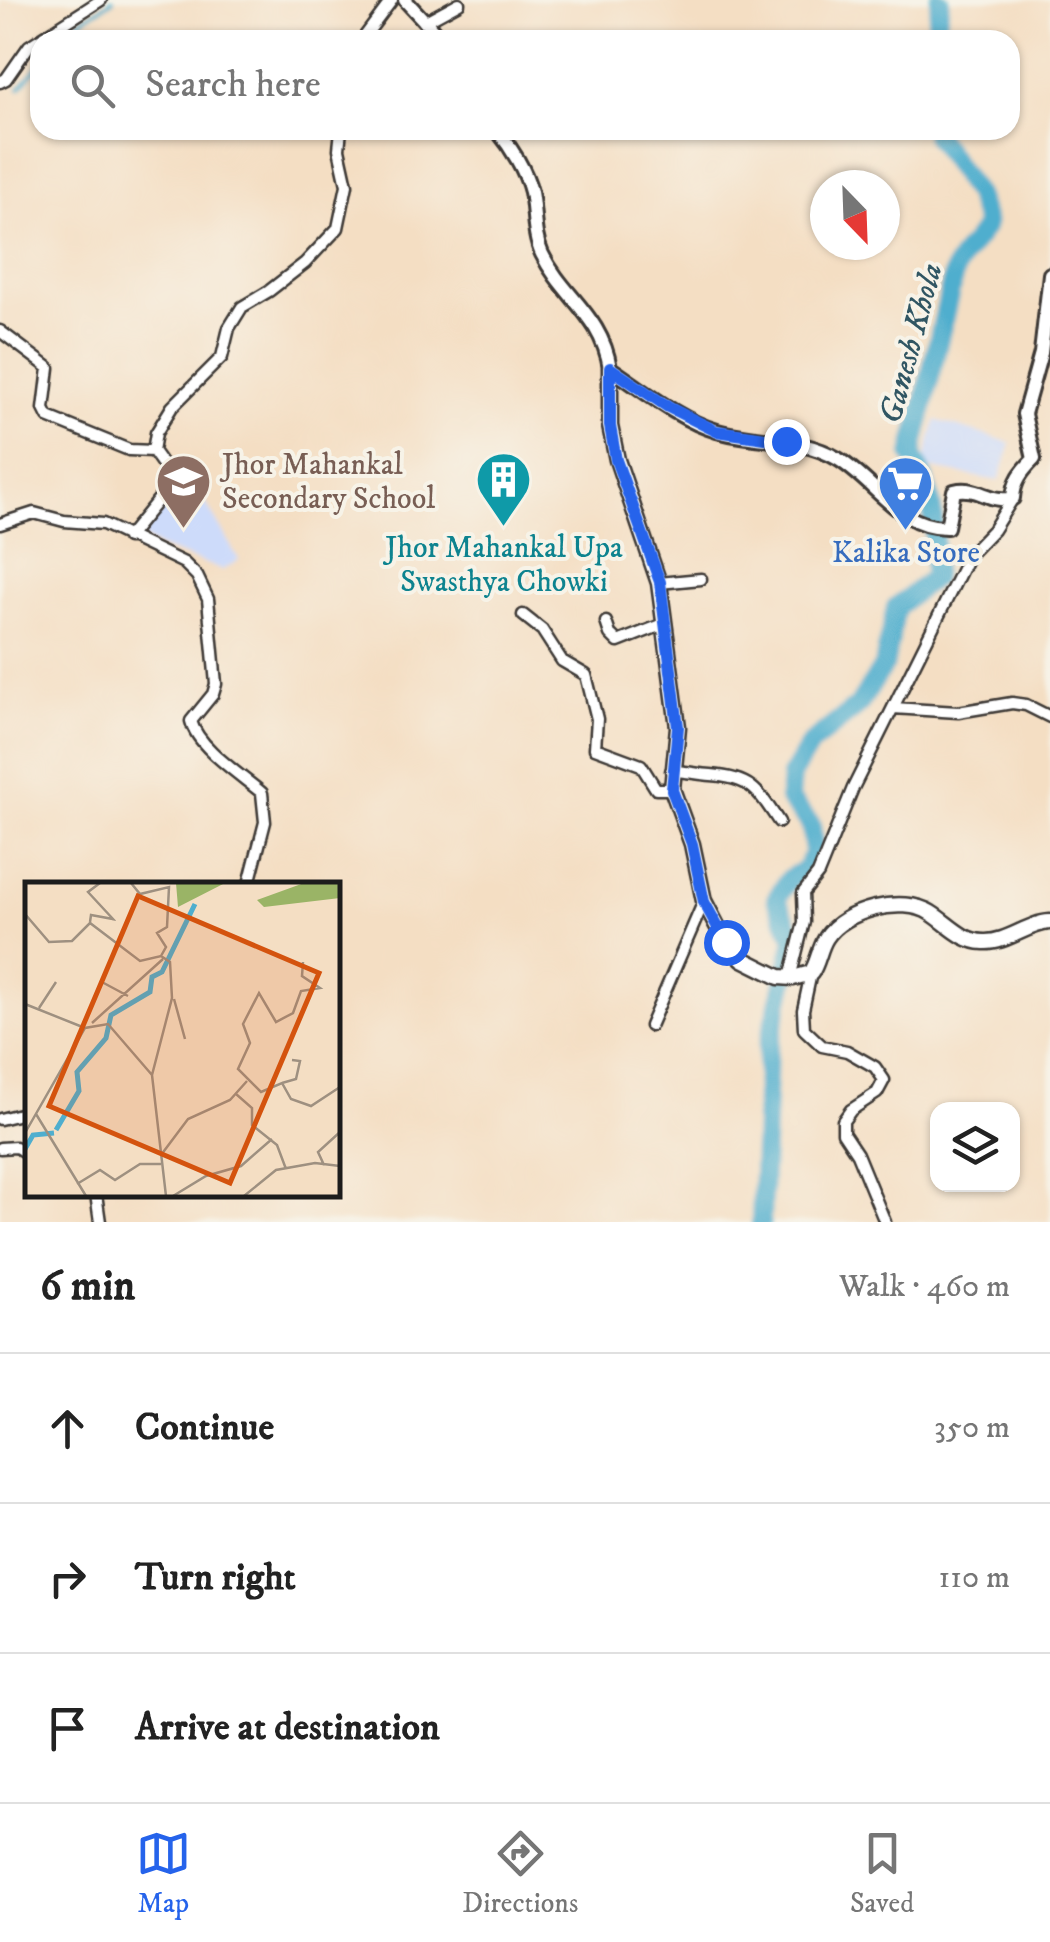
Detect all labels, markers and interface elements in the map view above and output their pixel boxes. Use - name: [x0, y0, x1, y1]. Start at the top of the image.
- search box: [30, 30, 1020, 140]
- icon: search: [65, 58, 120, 113]
- text: Search here: [145, 61, 321, 109]
- north arrow: [810, 170, 900, 260]
- water label: Ganesh Khola: [871, 259, 953, 428]
- route end: [764, 419, 810, 465]
- place label: Jhor Mahankal Secondary School: [219, 447, 435, 518]
- building icon: Jhor Mahankal Upa Swasthya Chowki: [474, 449, 534, 528]
- school or university icon: Jhor Mahankal Secondary School: [153, 451, 213, 530]
- supermarket icon: Kalika Store: [876, 454, 936, 533]
- place label: Jhor Mahankal Upa Swasthya Chowki: [382, 530, 623, 601]
- place label: Kalika Store: [832, 535, 980, 572]
- inset map: [25, 882, 340, 1197]
- route start: [704, 920, 750, 966]
- map controls: [930, 1102, 1020, 1192]
- button: layers: [930, 1102, 1020, 1192]
- text: 6 min: [40, 1261, 135, 1313]
- text: Walk · 460 m: [839, 1267, 1010, 1307]
- icon: ahead: [40, 1401, 95, 1456]
- text: Continue: [135, 1404, 274, 1452]
- text: 350 m: [934, 1408, 1010, 1448]
- icon: right: [40, 1551, 95, 1606]
- text: Turn right: [135, 1554, 296, 1602]
- text: 110 m: [938, 1558, 1010, 1598]
- icon: arrive: [40, 1701, 95, 1756]
- text: Arrive at destination: [135, 1704, 440, 1752]
- tab: Map: [136, 1826, 191, 1921]
- tab: Directions: [462, 1826, 578, 1921]
- tab: Saved: [850, 1826, 914, 1921]

